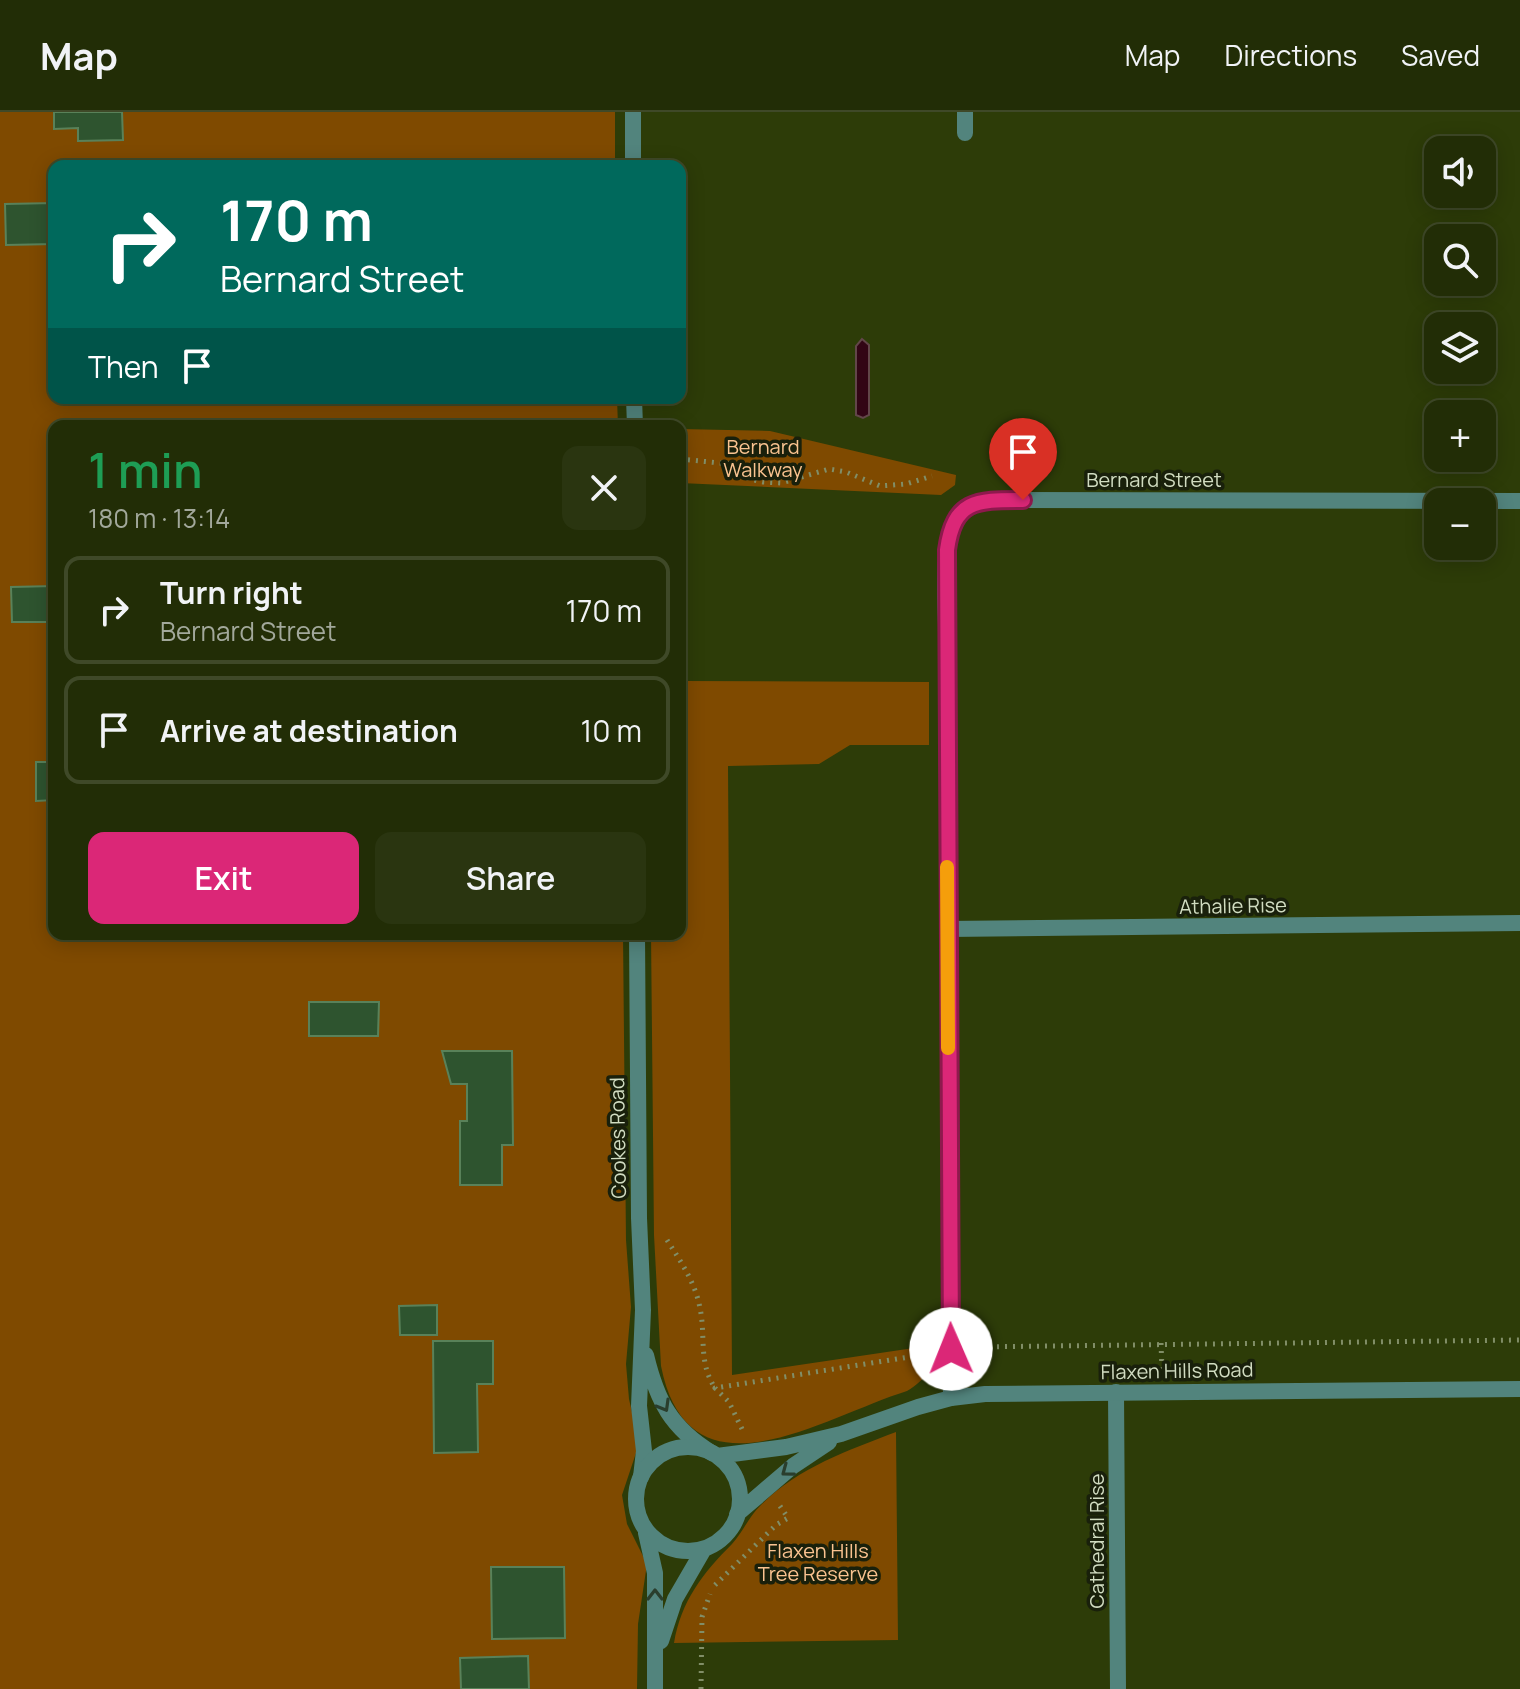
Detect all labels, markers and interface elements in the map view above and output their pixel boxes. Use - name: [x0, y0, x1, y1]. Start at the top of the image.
- text: Map: [40, 29, 118, 81]
- text: Map: [1125, 36, 1180, 74]
- text: Directions: [1224, 36, 1357, 74]
- text: Saved: [1401, 36, 1480, 74]
- map controls: [1424, 136, 1496, 560]
- button: sound: [1424, 136, 1496, 208]
- text: 170 m: [220, 181, 373, 258]
- icon: right: [88, 192, 192, 296]
- button: search: [1424, 224, 1496, 296]
- text: Bernard Street: [220, 254, 464, 303]
- button: layers: [1424, 312, 1496, 384]
- icon: arrive: [175, 344, 219, 388]
- text: Then: [88, 346, 159, 387]
- button: +: [1424, 400, 1496, 472]
- pin: [989, 418, 1057, 500]
- icon: arrive: [1001, 430, 1045, 474]
- park label: Bernard Walkway: [723, 433, 803, 483]
- text: 1 min: [88, 437, 202, 502]
- button: close: [562, 446, 646, 530]
- street label: Bernard Street: [1086, 466, 1222, 493]
- button: −: [1424, 488, 1496, 560]
- text: 180 m · 13:14: [88, 500, 230, 536]
- text: Turn right: [160, 572, 303, 613]
- icon: right: [92, 588, 136, 632]
- text: 170 m: [565, 590, 642, 631]
- text: Bernard Street: [160, 613, 336, 649]
- icon: arrive: [92, 708, 136, 752]
- text: Arrive at destination: [160, 710, 458, 751]
- text: 10 m: [581, 710, 642, 751]
- button: Exit: [88, 832, 359, 924]
- button: Share: [375, 832, 646, 924]
- street label: Athalie Rise: [1179, 891, 1287, 920]
- street label: Cookes Road: [603, 1077, 632, 1199]
- position arrow: [909, 1307, 993, 1391]
- street label: Flaxen Hills Road: [1100, 1356, 1254, 1385]
- one-way arrow: [654, 1397, 670, 1412]
- one-way arrow: [781, 1461, 796, 1476]
- street label: Cathedral Rise: [1083, 1474, 1110, 1608]
- park label: Flaxen Hills Tree Reserve: [758, 1537, 878, 1587]
- one-way arrow: [646, 1588, 664, 1601]

